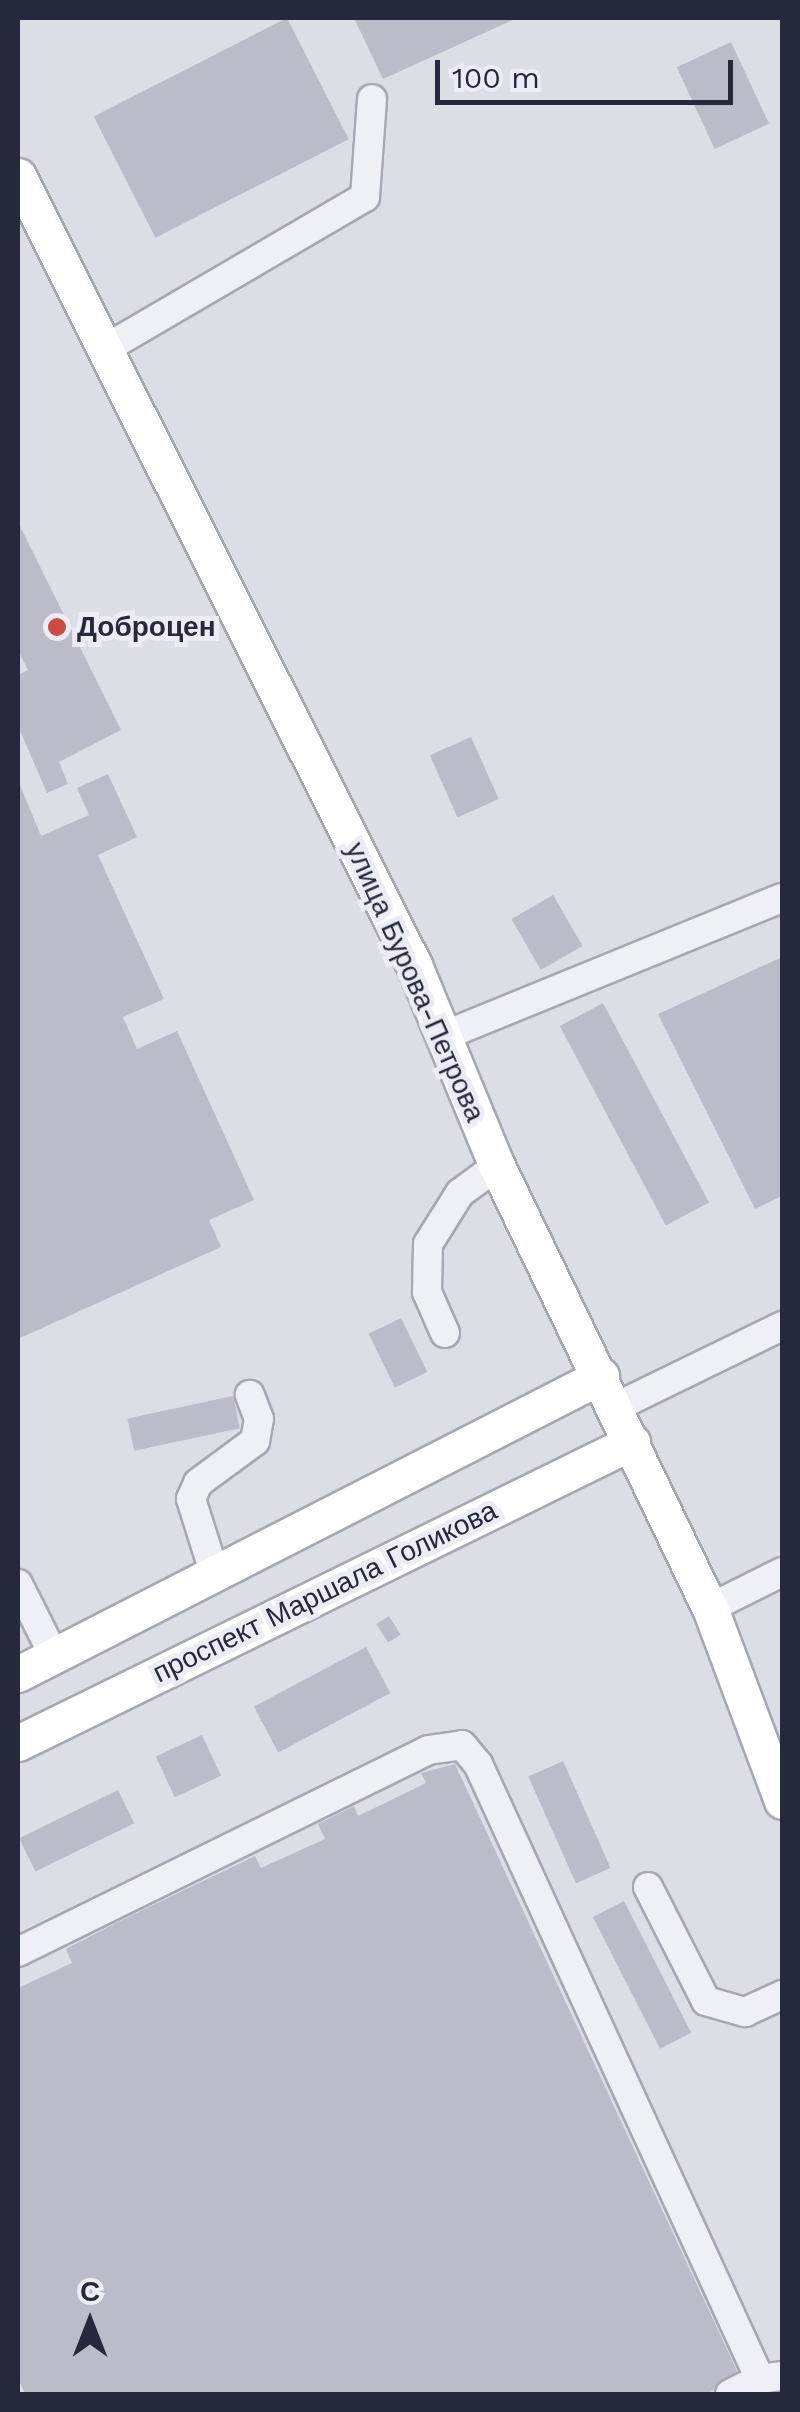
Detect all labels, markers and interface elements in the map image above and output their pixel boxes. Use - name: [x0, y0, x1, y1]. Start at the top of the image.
- scale bar: [440, 40, 738, 102]
- text: 100 m: [452, 60, 540, 95]
- place label: Доброцен: [77, 610, 216, 644]
- marker: Доброцен: [46, 616, 68, 638]
- street label: улица Бурова-Петрова: [338, 837, 492, 1127]
- street label: проспект Маршала Голикова: [147, 1494, 503, 1690]
- north arrow: [40, 2272, 140, 2372]
- text: С: [80, 2275, 100, 2308]

